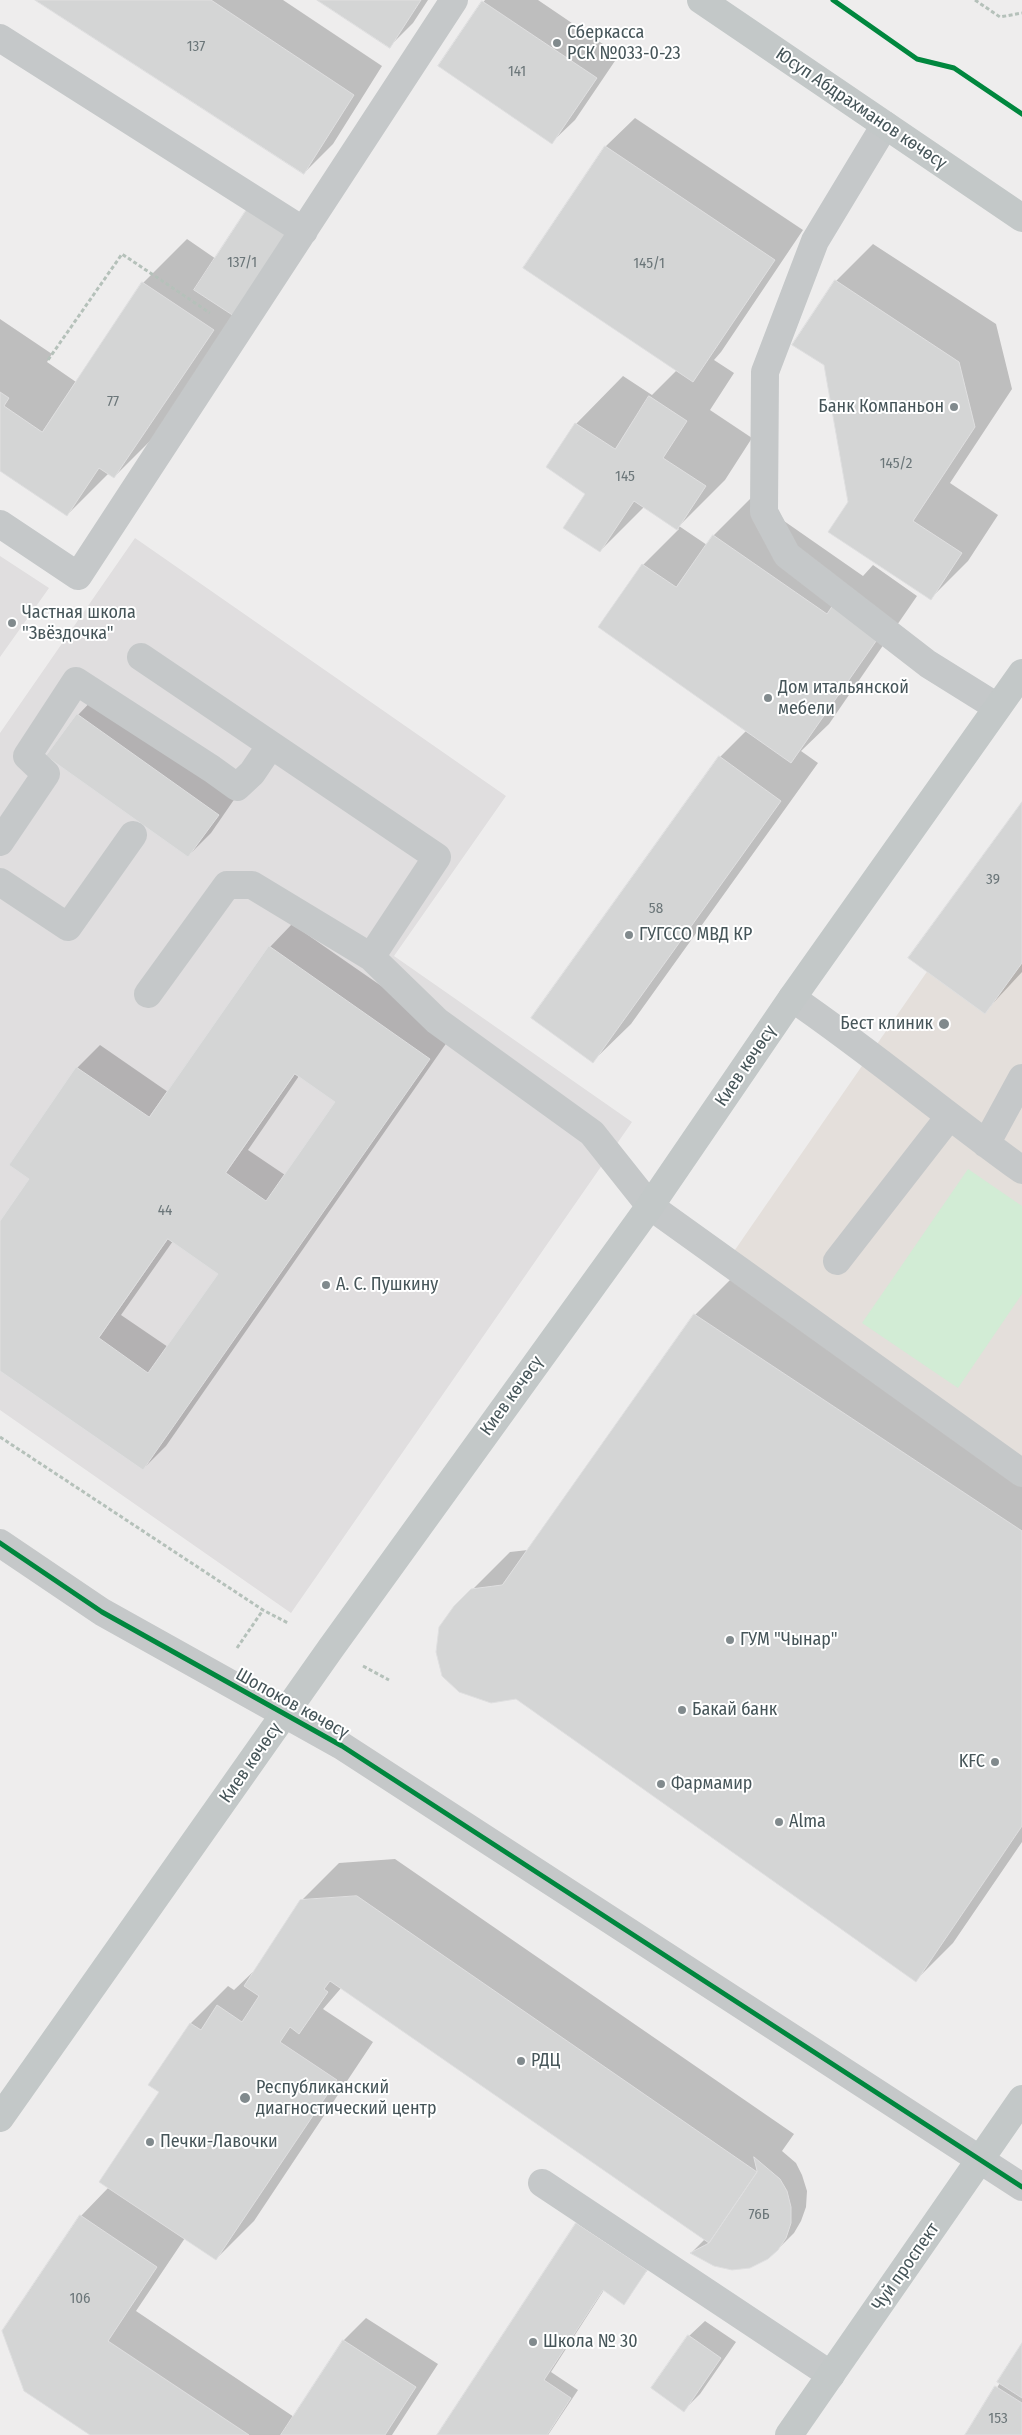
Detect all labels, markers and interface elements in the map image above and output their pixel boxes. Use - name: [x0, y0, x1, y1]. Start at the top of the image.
- place label: Сберкасса РСК №033-0-23: [567, 22, 681, 64]
- marker: Сберкасса РСК №033-0-23: [551, 37, 563, 49]
- house number: 137: [187, 38, 205, 56]
- street label: Юсуп Абдрахманов көчөсү: [771, 44, 951, 174]
- house number: 141: [508, 63, 526, 81]
- house number: 137/1: [227, 254, 257, 272]
- house number: 145/1: [633, 255, 665, 273]
- house number: 77: [107, 393, 119, 411]
- place label: Банк Компаньон: [818, 396, 944, 418]
- marker: Банк Компаньон: [948, 401, 960, 413]
- house number: 145/2: [880, 455, 912, 473]
- house number: 145: [615, 468, 635, 486]
- place label: Частная школа "Звёздочка": [22, 602, 136, 644]
- marker: Частная школа "Звёздочка": [6, 617, 18, 629]
- place label: Дом итальянской мебели: [778, 677, 909, 720]
- marker: Дом итальянской мебели: [762, 692, 774, 704]
- house number: 39: [986, 871, 1000, 889]
- house number: 58: [649, 900, 663, 918]
- place label: ГУГССО МВД КР: [639, 924, 752, 946]
- marker: ГУГССО МВД КР: [623, 929, 635, 941]
- place label: Бест клиник: [840, 1013, 933, 1035]
- marker: Бест клиник: [937, 1017, 951, 1031]
- street label: Киев көчөсү: [711, 1021, 781, 1111]
- house number: 44: [158, 1202, 172, 1220]
- place label: А. С. Пушкину: [336, 1274, 438, 1296]
- marker: А. С. Пушкину: [320, 1279, 332, 1291]
- street label: Киев көчөсү: [476, 1352, 548, 1440]
- place label: ГУМ "Чынар": [740, 1629, 838, 1651]
- marker: ГУМ "Чынар": [724, 1634, 736, 1646]
- street label: Шопоков көчөсү: [232, 1664, 352, 1744]
- place label: Бакай банк: [692, 1699, 777, 1721]
- marker: Бакай банк: [676, 1704, 688, 1716]
- street label: Киев көчөсү: [215, 1719, 287, 1807]
- place label: KFC: [959, 1751, 985, 1773]
- marker: KFC: [989, 1756, 1001, 1768]
- place label: Фармамир: [671, 1773, 752, 1795]
- marker: Фармамир: [655, 1778, 667, 1790]
- place label: Alma: [789, 1811, 826, 1833]
- marker: Alma: [773, 1816, 785, 1828]
- place label: РДЦ: [531, 2050, 560, 2072]
- marker: РДЦ: [515, 2055, 527, 2067]
- place label: Республиканский диагностический центр: [256, 2077, 436, 2120]
- marker: Республиканский диагностический центр: [238, 2091, 252, 2105]
- place label: Печки-Лавочки: [160, 2131, 278, 2153]
- marker: Печки-Лавочки: [144, 2136, 156, 2148]
- house number: 76Б: [748, 2206, 770, 2224]
- street label: Чуй проспект: [868, 2219, 944, 2315]
- house number: 106: [69, 2290, 91, 2308]
- place label: Школа № 30: [543, 2331, 638, 2353]
- marker: Школа № 30: [527, 2336, 539, 2348]
- house number: 153: [988, 2410, 1008, 2428]

